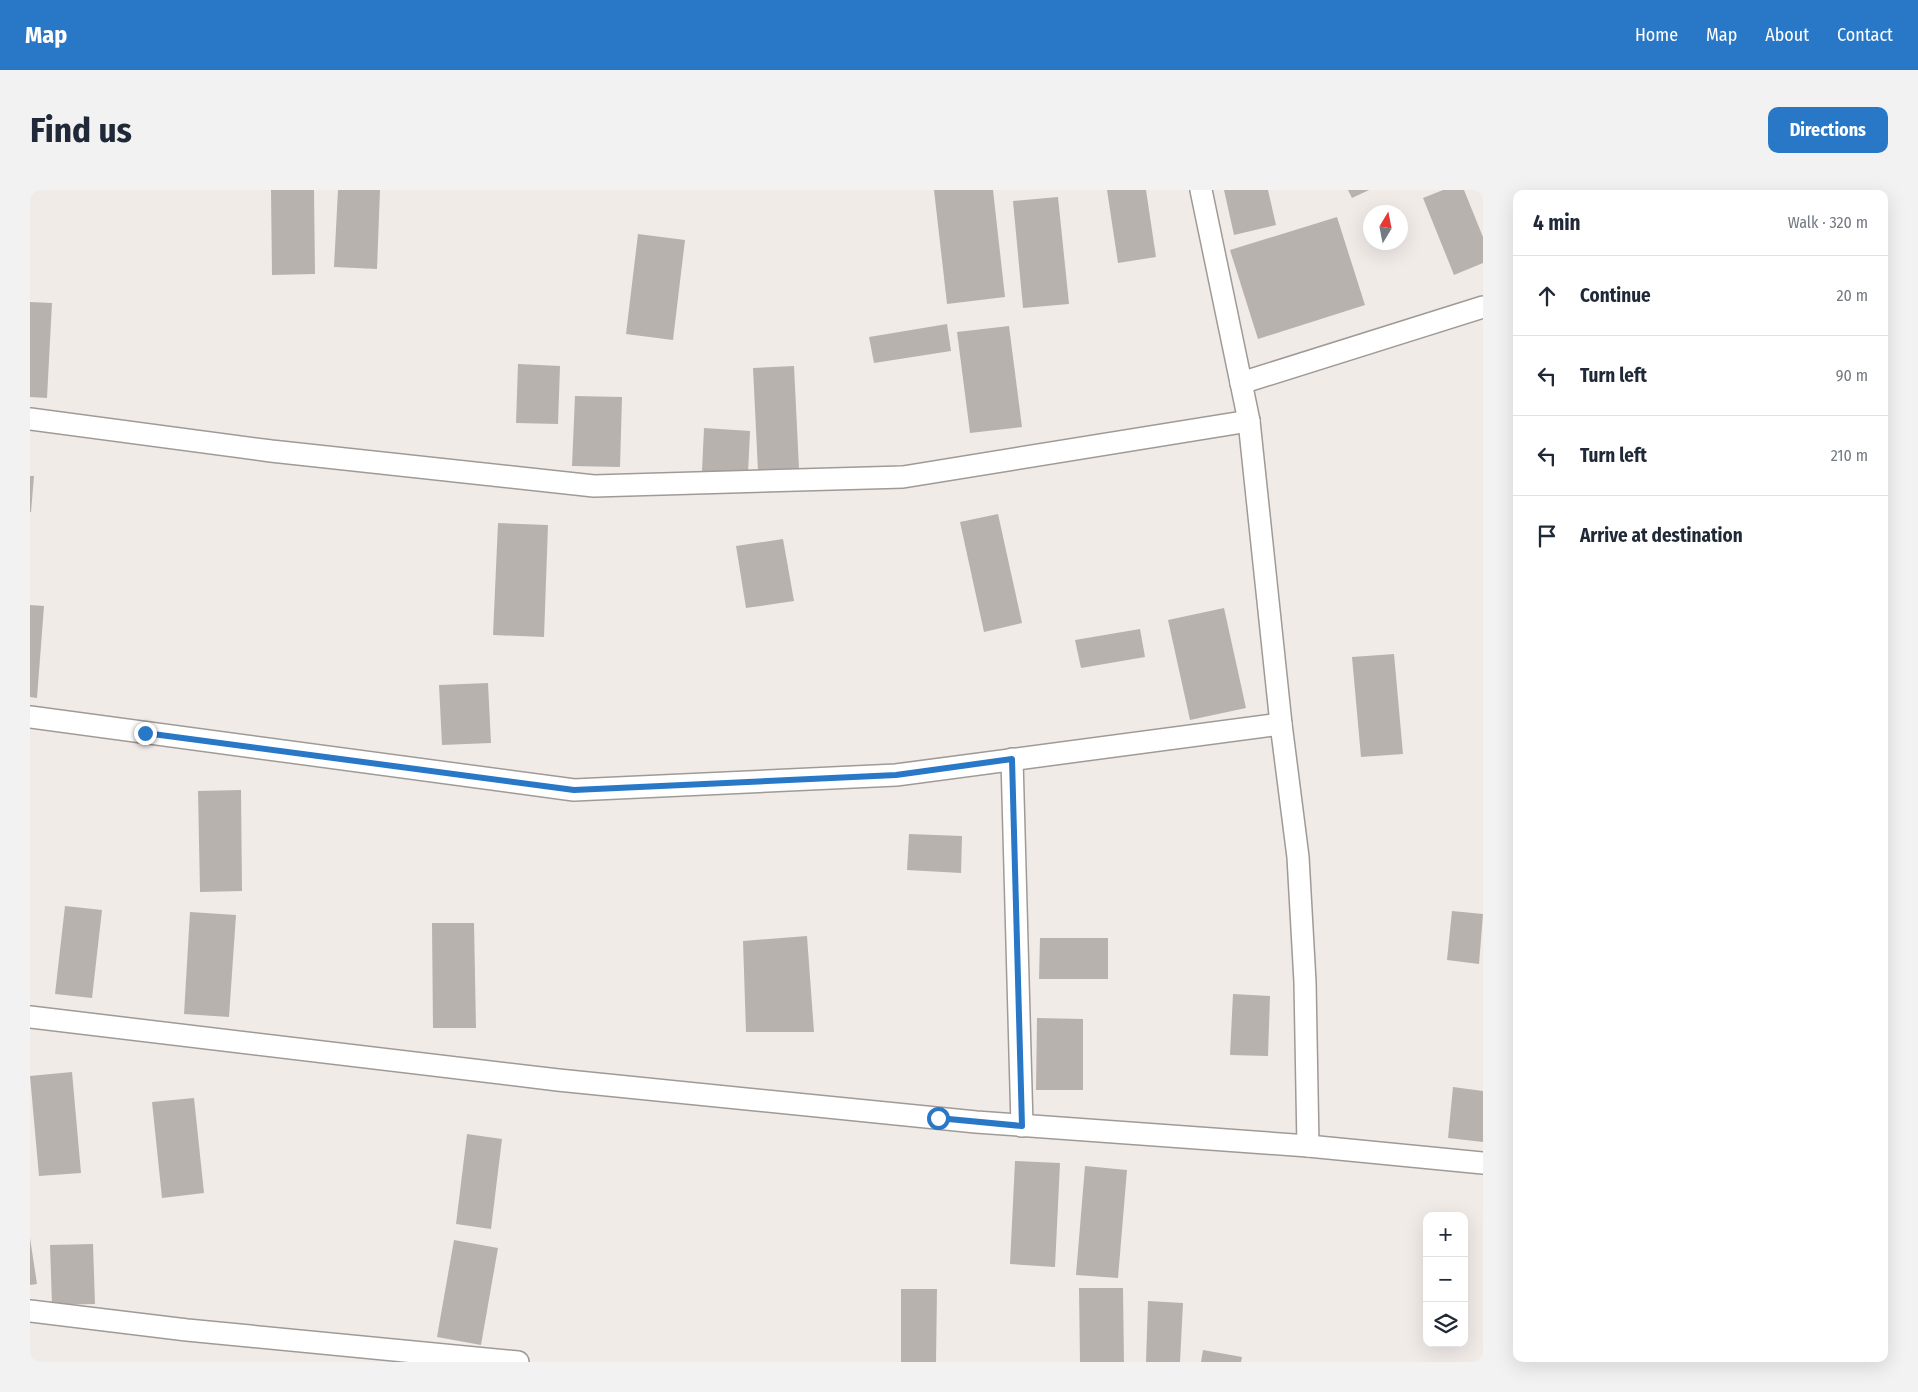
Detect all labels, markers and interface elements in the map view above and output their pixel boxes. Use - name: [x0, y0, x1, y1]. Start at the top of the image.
- text: Map: [25, 21, 67, 49]
- text: Home: [1635, 24, 1678, 46]
- text: Map: [1706, 24, 1737, 46]
- text: About: [1765, 24, 1809, 46]
- text: Contact: [1837, 24, 1893, 46]
- button: Directions: [1768, 107, 1888, 153]
- text: Find us: [30, 109, 132, 151]
- north arrow: [1363, 205, 1408, 250]
- text: 4 min: [1533, 210, 1581, 236]
- text: Walk · 320 m: [1788, 213, 1868, 232]
- icon: ahead: [1533, 282, 1561, 310]
- text: Continue: [1580, 284, 1651, 307]
- text: 20 m: [1837, 286, 1868, 305]
- icon: left: [1533, 362, 1561, 390]
- text: Turn left: [1580, 364, 1647, 387]
- text: 90 m: [1836, 366, 1868, 385]
- icon: left: [1533, 442, 1561, 470]
- text: Turn left: [1580, 444, 1647, 467]
- text: 210 m: [1831, 446, 1868, 465]
- icon: arrive: [1533, 522, 1561, 550]
- text: Arrive at destination: [1580, 524, 1743, 547]
- route end: [134, 722, 157, 745]
- route start: [927, 1107, 950, 1130]
- map controls: [1423, 1212, 1468, 1347]
- button: +: [1423, 1212, 1468, 1257]
- button: −: [1423, 1257, 1468, 1302]
- button: layers: [1423, 1302, 1468, 1347]

